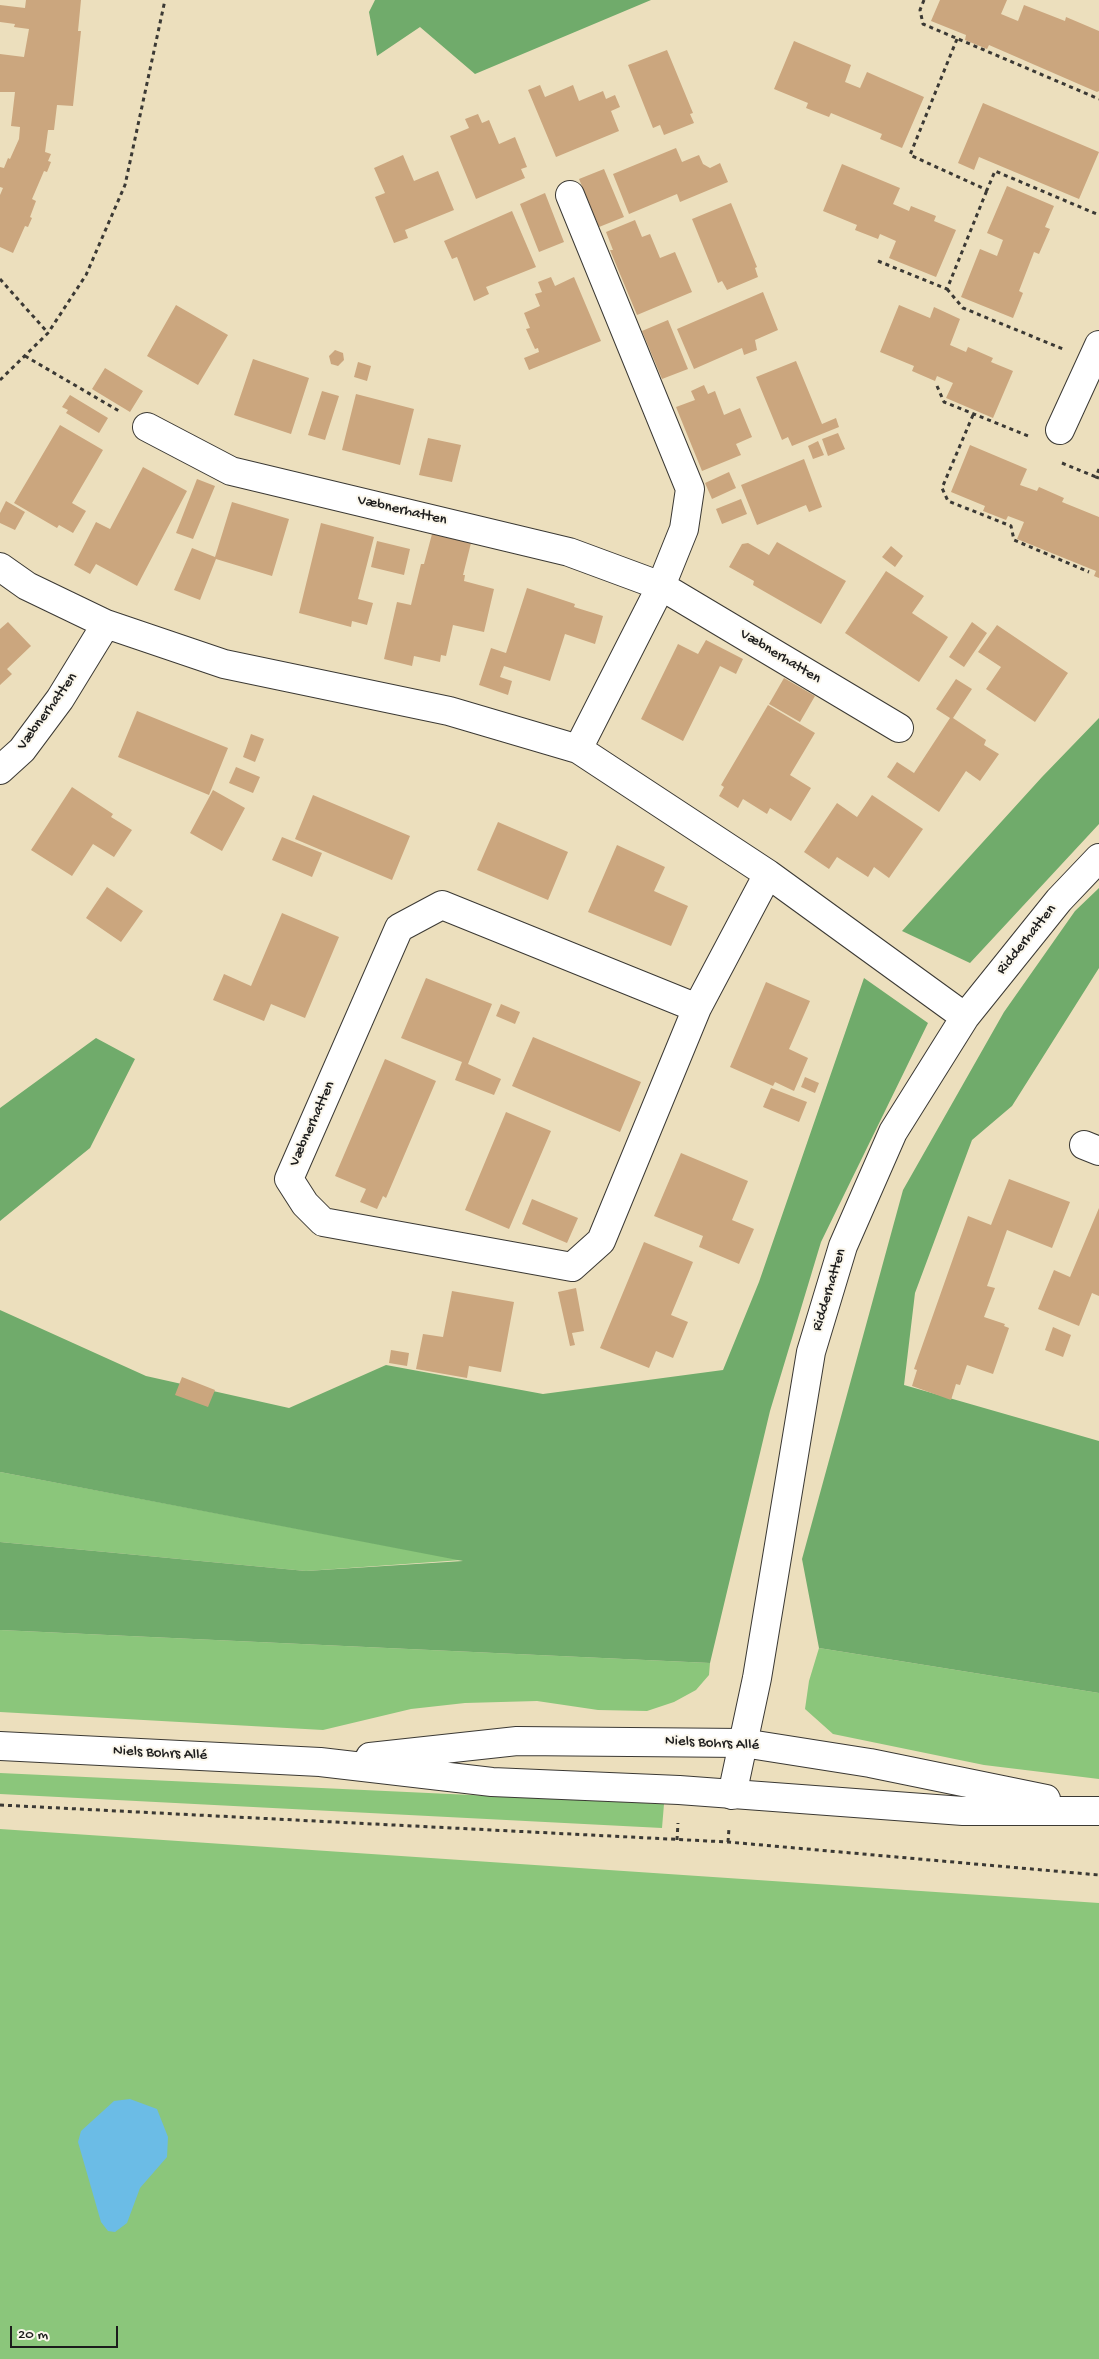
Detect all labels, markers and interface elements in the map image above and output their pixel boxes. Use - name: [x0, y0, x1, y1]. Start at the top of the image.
- street label: Væbnerhatten: [355, 492, 449, 530]
- street label: Væbnerhatten: [736, 626, 824, 688]
- street label: Væbnerhatten: [14, 670, 82, 754]
- street label: Ridderhatten: [993, 901, 1061, 979]
- street label: Væbnerhatten: [286, 1079, 340, 1169]
- street label: Ridderhatten: [809, 1247, 851, 1333]
- street label: Niels Bohrs Allé: [664, 1733, 760, 1755]
- street label: Niels Bohrs Allé: [112, 1743, 208, 1765]
- scale bar: [12, 2316, 120, 2348]
- text: 20 m: [18, 2326, 48, 2344]

